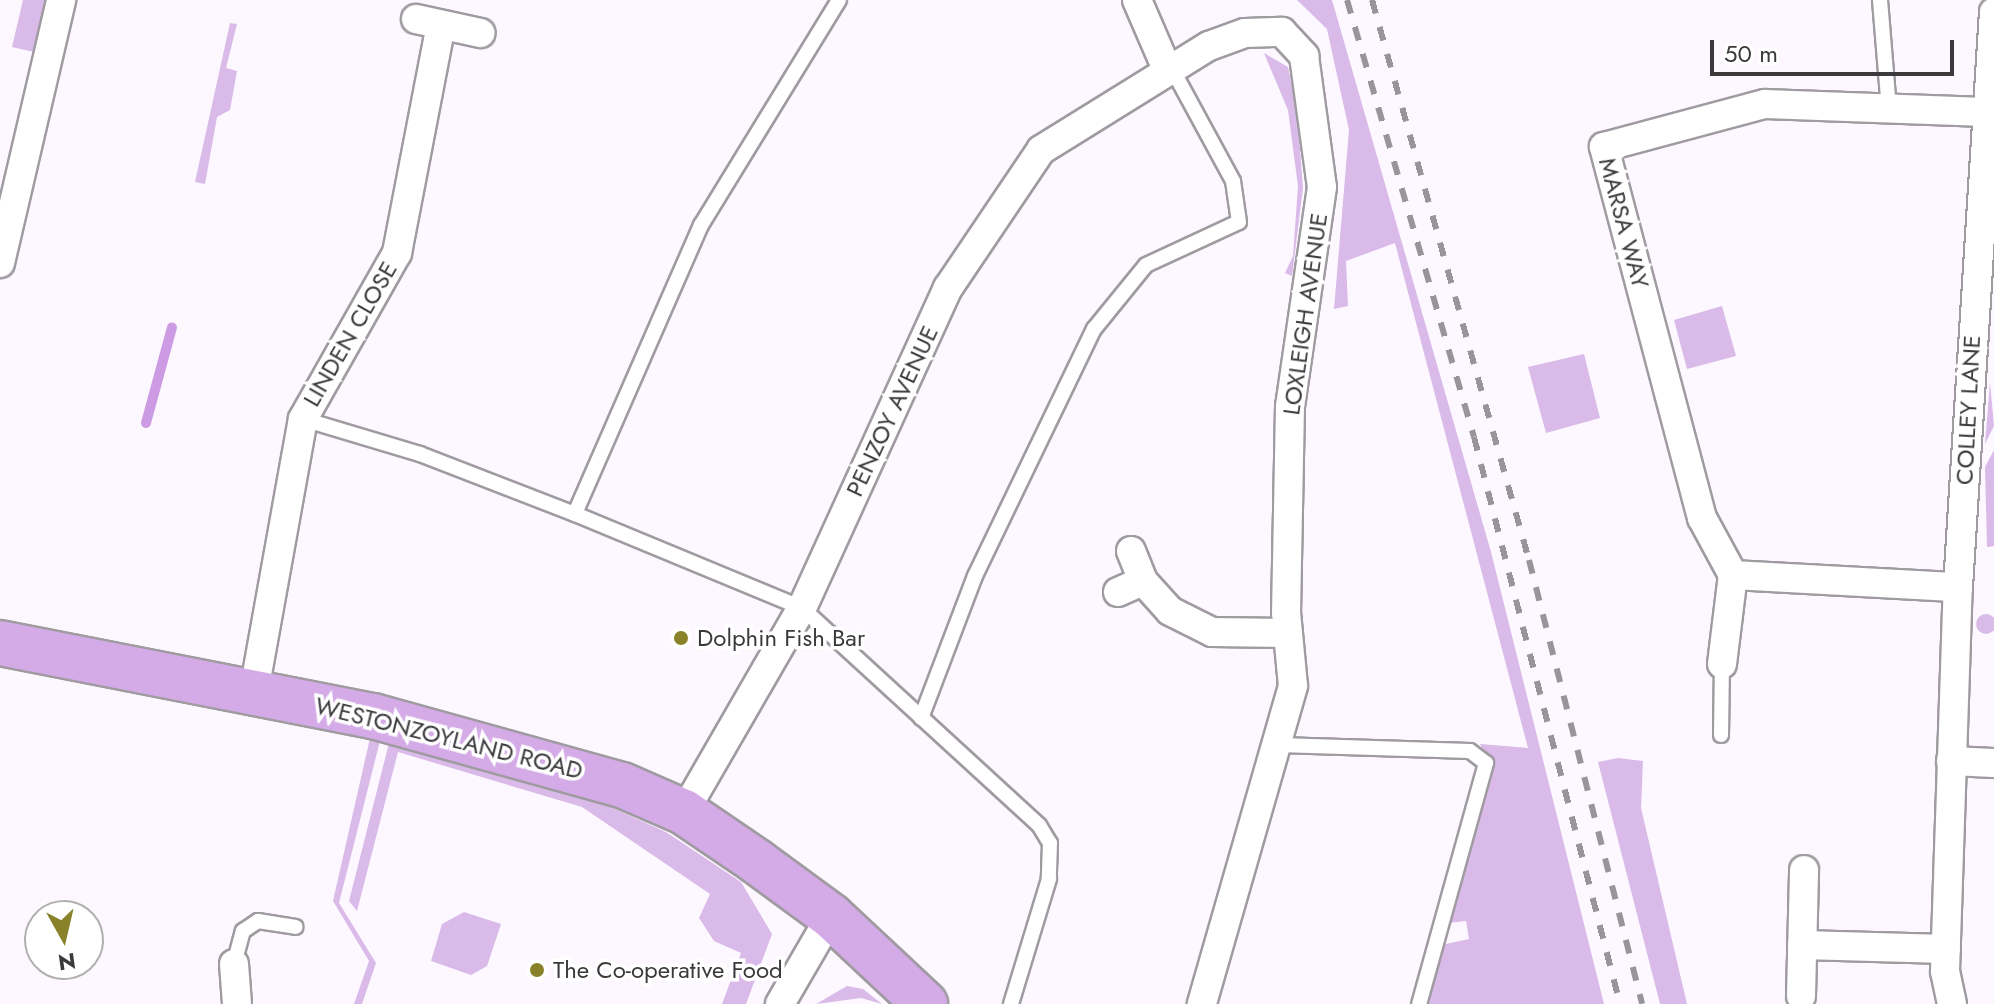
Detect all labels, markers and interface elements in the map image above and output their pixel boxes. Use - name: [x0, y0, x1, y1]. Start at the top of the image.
- scale bar: [1714, 24, 1958, 74]
- text: 50 m: [1724, 36, 1778, 71]
- street label: MARSA WAY: [1593, 155, 1655, 291]
- street label: LOXLEIGH AVENUE: [1277, 211, 1333, 417]
- street label: LINDEN CLOSE: [297, 256, 403, 412]
- street label: PENZOY AVENUE: [840, 321, 944, 501]
- street label: COLLEY LANE: [1950, 334, 1986, 486]
- place label: Dolphin Fish Bar: [697, 624, 865, 652]
- marker: Dolphin Fish Bar: [672, 629, 690, 647]
- street label: WESTONZOYLAND ROAD: [312, 691, 586, 785]
- north arrow: [24, 900, 104, 980]
- text: N: [56, 945, 78, 979]
- place label: The Co-operative Food: [553, 956, 783, 984]
- marker: The Co-operative Food: [528, 961, 546, 979]

